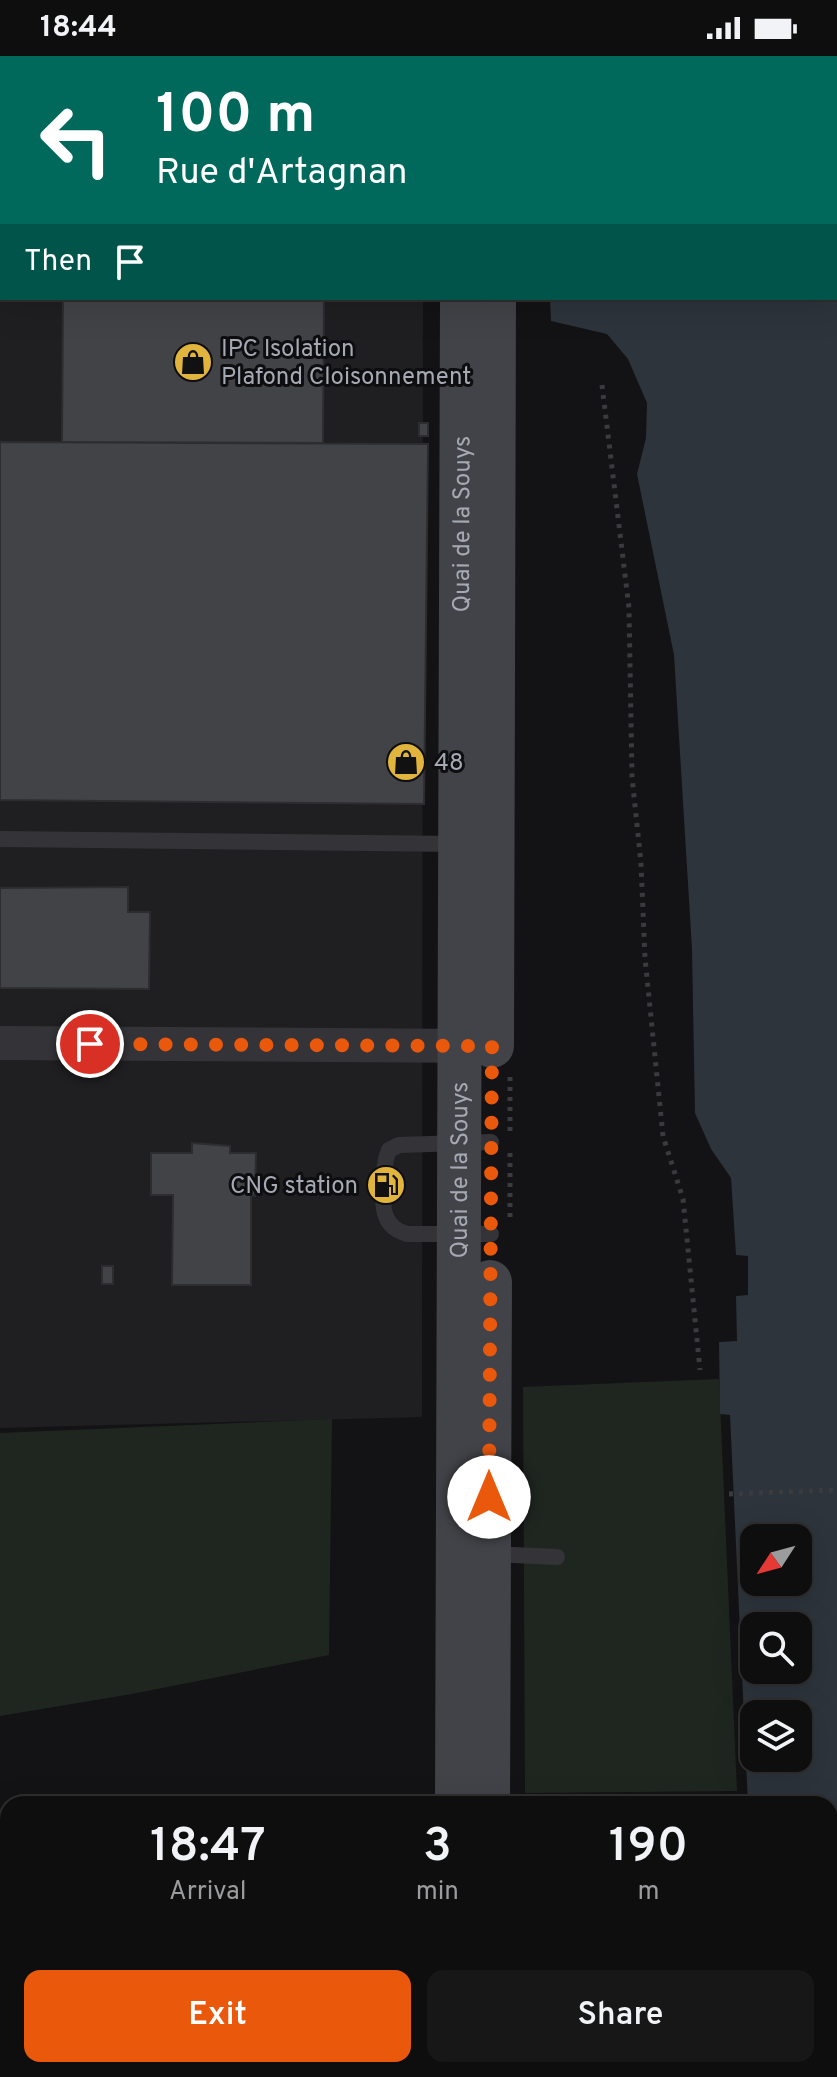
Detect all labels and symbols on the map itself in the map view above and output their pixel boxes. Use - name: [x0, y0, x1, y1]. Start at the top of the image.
- place label: IPC Isolation Plafond Cloisonnement: [221, 335, 471, 393]
- shop icon: IPC Isolation Plafond Cloisonnement: [172, 341, 214, 383]
- street label: Quai de la Souys: [448, 436, 479, 612]
- shop icon: 48: [385, 741, 427, 783]
- place label: 48: [434, 749, 464, 779]
- pin: [56, 1010, 124, 1078]
- street label: Quai de la Souys: [446, 1082, 476, 1258]
- fuel station icon: CNG station: [365, 1164, 407, 1206]
- place label: CNG station: [230, 1172, 358, 1202]
- position arrow: [447, 1455, 531, 1539]
- north arrow: [740, 1524, 812, 1596]

